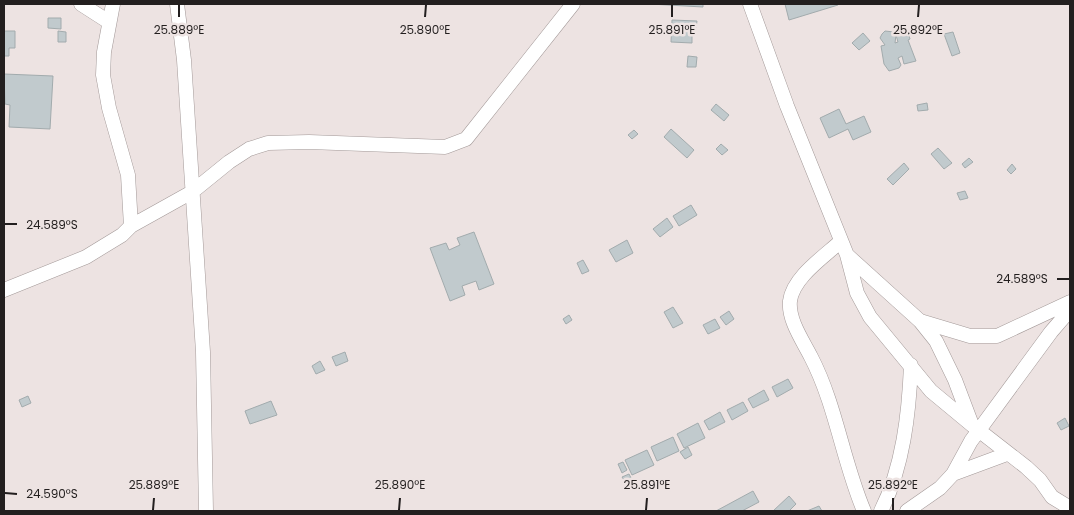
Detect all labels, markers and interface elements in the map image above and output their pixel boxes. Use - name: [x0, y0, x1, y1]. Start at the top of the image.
- text: 25.889°E: [154, 21, 204, 38]
- text: 25.890°E: [400, 21, 450, 38]
- text: 25.891°E: [648, 21, 696, 38]
- text: 25.892°E: [893, 21, 943, 38]
- text: 24.589°S: [26, 216, 78, 233]
- text: 24.589°S: [996, 270, 1048, 287]
- text: 25.889°E: [129, 476, 179, 493]
- text: 25.890°E: [375, 476, 425, 493]
- text: 25.891°E: [623, 476, 671, 493]
- text: 25.892°E: [868, 476, 918, 493]
- text: 24.590°S: [26, 485, 78, 502]

